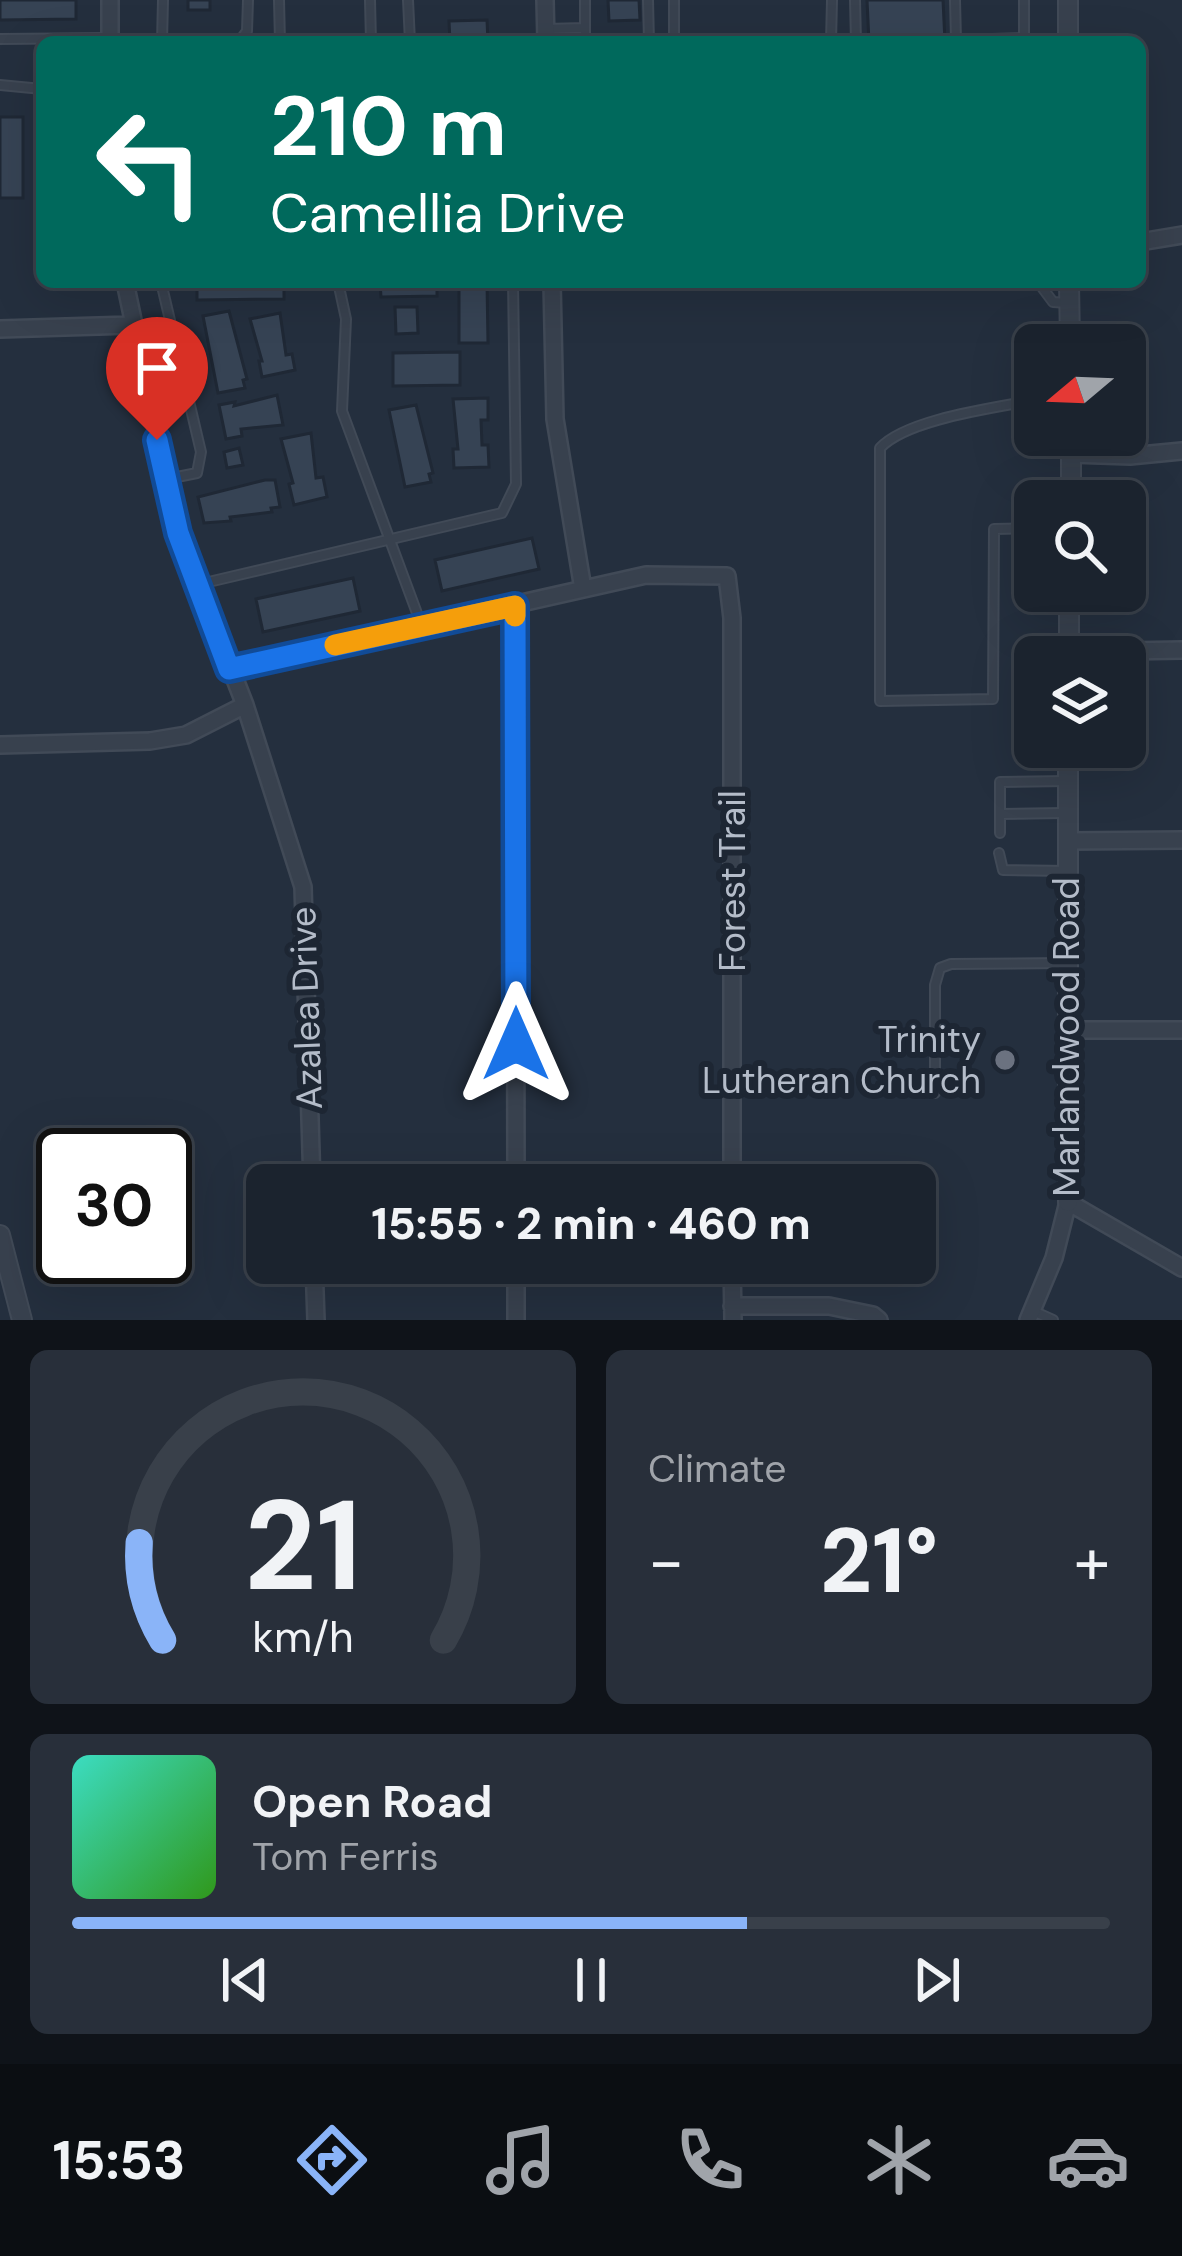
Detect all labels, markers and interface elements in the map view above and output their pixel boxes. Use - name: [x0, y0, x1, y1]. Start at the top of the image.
- text: 210 m: [270, 72, 507, 181]
- icon: left: [72, 84, 228, 240]
- text: Camellia Drive: [270, 178, 626, 249]
- pin: [106, 317, 208, 440]
- north arrow: [1014, 324, 1146, 456]
- map controls: [1014, 324, 1146, 768]
- icon: arrive: [124, 335, 190, 401]
- button: search: [1014, 480, 1146, 612]
- button: layers: [1014, 636, 1146, 768]
- street label: Forest Trail: [709, 790, 756, 972]
- street label: Marlandwood Road: [1043, 877, 1090, 1197]
- street label: Azalea Drive: [279, 906, 333, 1110]
- position arrow: [453, 981, 579, 1107]
- place label: Trinity Lutheran Church: [702, 1016, 981, 1104]
- marker: Trinity Lutheran Church: [992, 1047, 1018, 1073]
- speed limit sign: 30: [36, 1128, 192, 1284]
- text: 15:55 · 2 min · 460 m: [371, 1194, 811, 1253]
- text: Climate: [648, 1443, 786, 1494]
- text: 21: [244, 1465, 362, 1628]
- text: 21°: [820, 1503, 938, 1620]
- text: −: [648, 1519, 684, 1604]
- text: +: [1074, 1519, 1110, 1604]
- text: km/h: [252, 1609, 354, 1665]
- text: Open Road: [252, 1772, 493, 1831]
- text: Tom Ferris: [252, 1831, 439, 1882]
- icon: previous: [212, 1947, 278, 2013]
- icon: pause: [558, 1947, 624, 2013]
- icon: next: [904, 1947, 970, 2013]
- icon: directions: [290, 2118, 374, 2202]
- icon: music: [479, 2118, 563, 2202]
- icon: phone: [668, 2118, 752, 2202]
- icon: climate: [857, 2118, 941, 2202]
- icon: car: [1046, 2118, 1130, 2202]
- text: 15:53: [52, 2125, 186, 2196]

